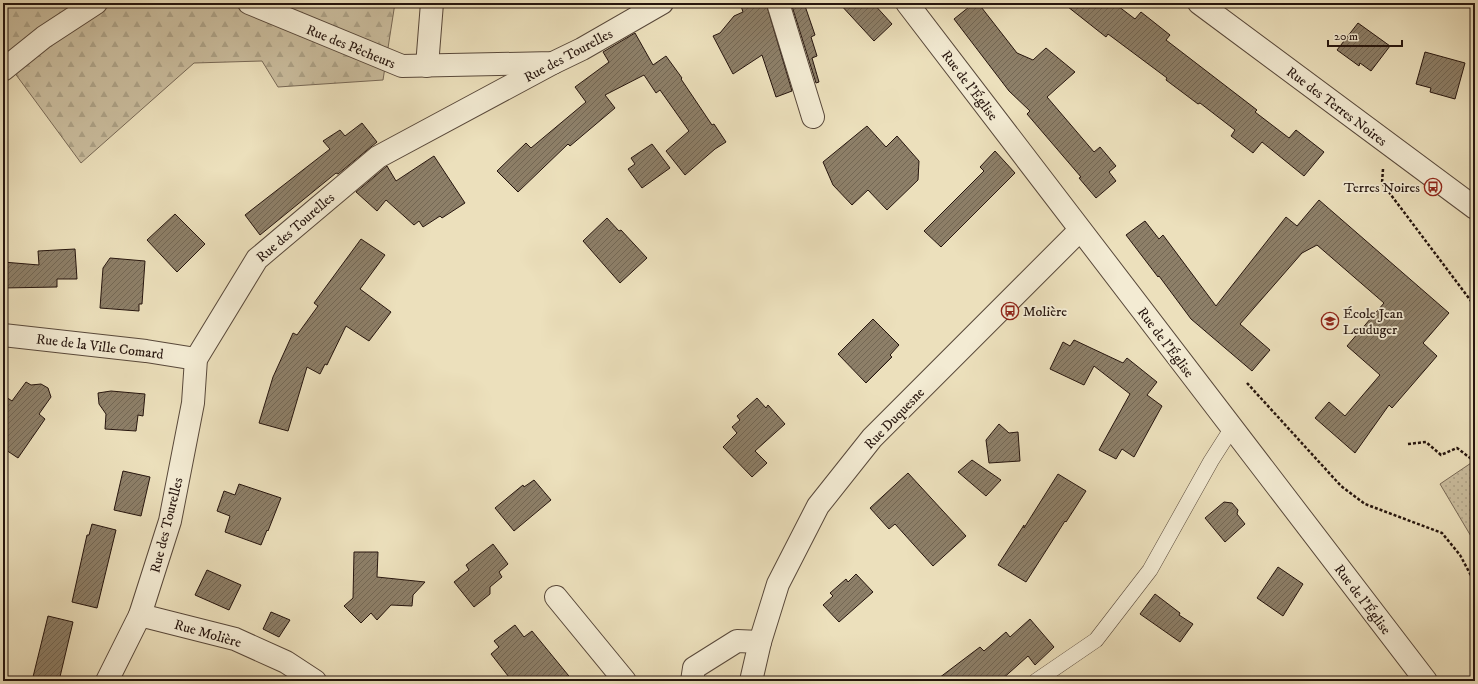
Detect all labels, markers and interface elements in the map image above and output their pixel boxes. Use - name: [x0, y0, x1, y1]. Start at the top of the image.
- street label: Rue des Pêcheurs: [303, 21, 398, 73]
- scale bar: [1328, 22, 1402, 48]
- street label: Rue des Tourelles: [521, 25, 616, 87]
- text: 20 m: [1334, 29, 1358, 44]
- street label: Rue de l'Église: [937, 47, 1002, 125]
- street label: Rue des Terres Noires: [1282, 63, 1391, 151]
- bus stop icon: Terres Noires: [1423, 177, 1443, 197]
- place label: Terres Noires: [1344, 179, 1420, 197]
- street label: Rue des Tourelles: [253, 189, 339, 267]
- bus stop icon: Molière: [1000, 301, 1020, 321]
- place label: Molière: [1023, 303, 1067, 321]
- street label: Rue de l'Église: [1133, 304, 1198, 382]
- place label: École Jean Leuduger: [1343, 305, 1404, 339]
- school or university icon: École Jean Leuduger: [1320, 311, 1340, 331]
- street label: Rue de la Ville Comard: [35, 330, 165, 364]
- street label: Rue Duquesne: [861, 384, 929, 453]
- street label: Rue des Tourelles: [146, 475, 188, 575]
- street label: Rue de l'Église: [1330, 561, 1395, 639]
- street label: Rue Molière: [172, 616, 243, 652]

